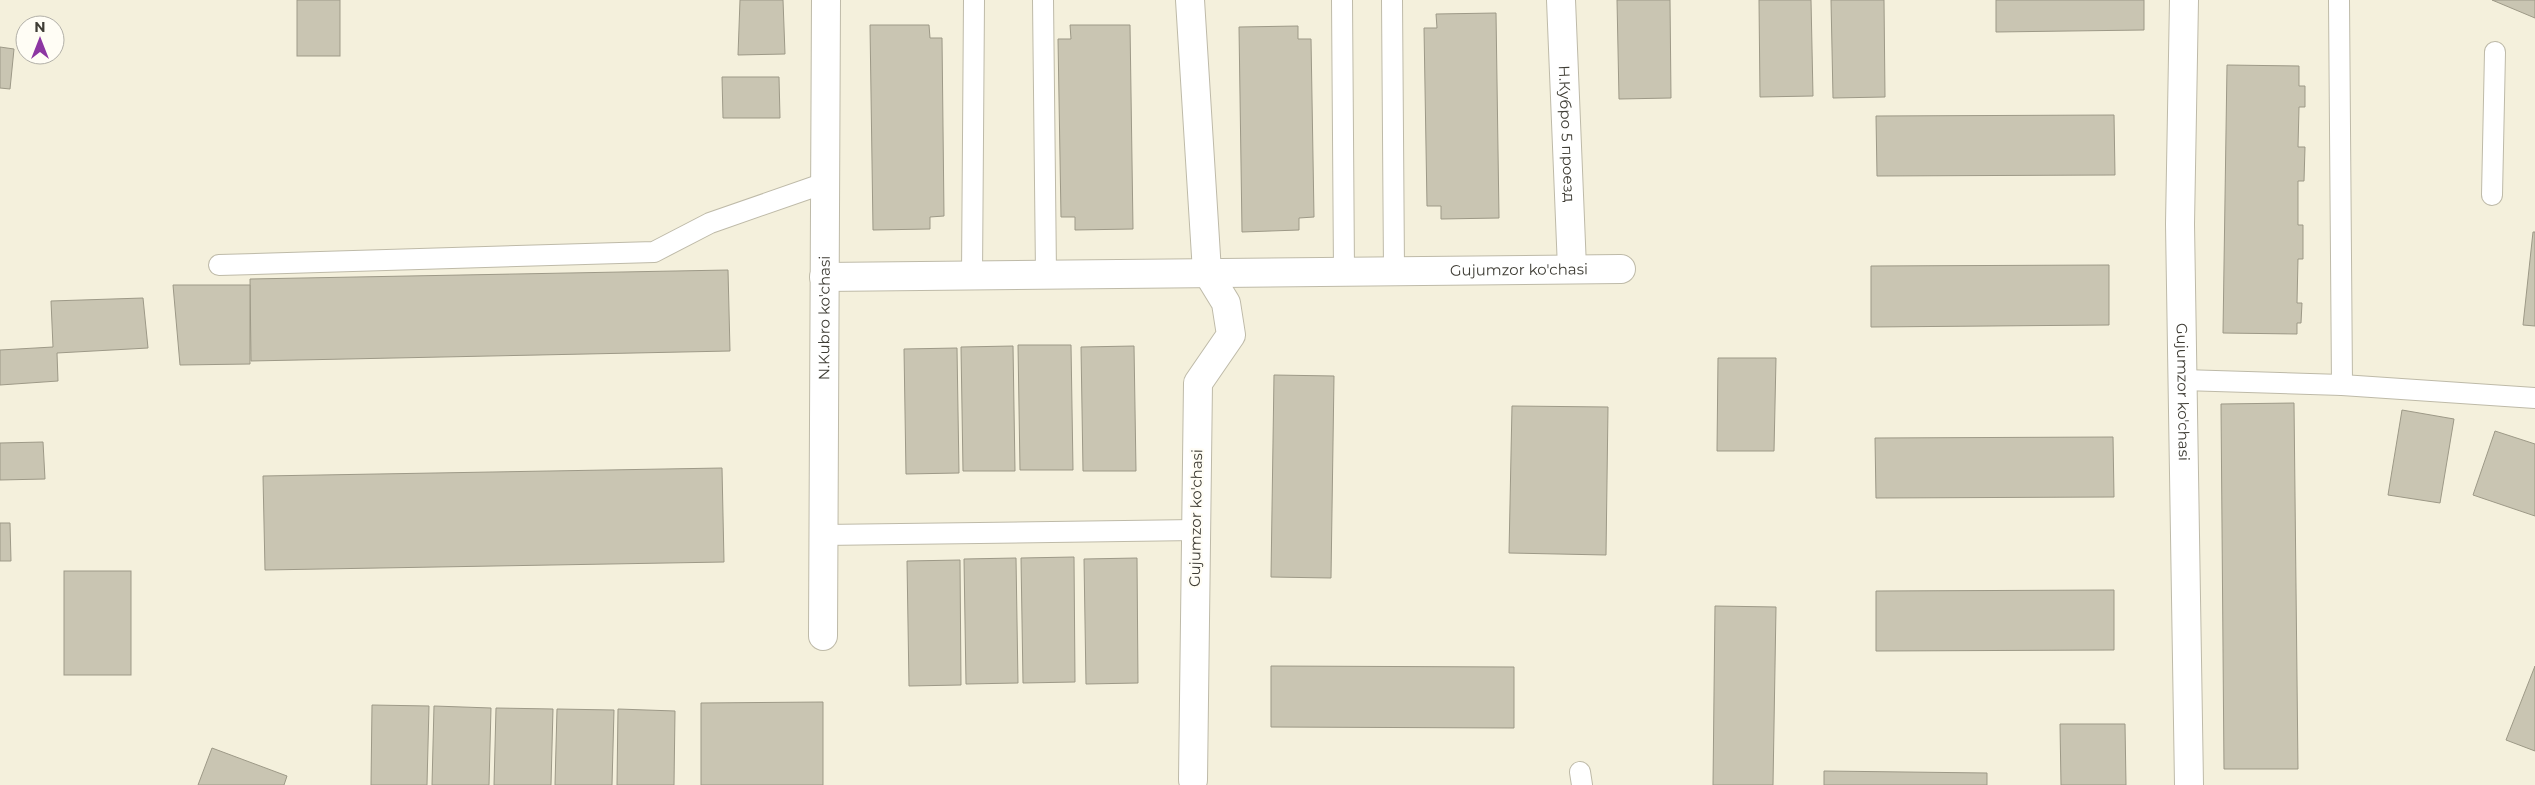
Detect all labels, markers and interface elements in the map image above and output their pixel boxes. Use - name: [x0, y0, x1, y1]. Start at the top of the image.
- north arrow: [15, 15, 65, 65]
- text: N: [34, 18, 46, 36]
- street label: Н.Кубро 5 проезд: [1555, 65, 1579, 203]
- street label: N.Kubro ko'chasi: [814, 256, 834, 380]
- street label: Gujumzor ko'chasi: [1450, 259, 1588, 280]
- street label: Gujumzor ko'chasi: [2173, 323, 2194, 461]
- street label: Gujumzor ko'chasi: [1185, 449, 1206, 587]

